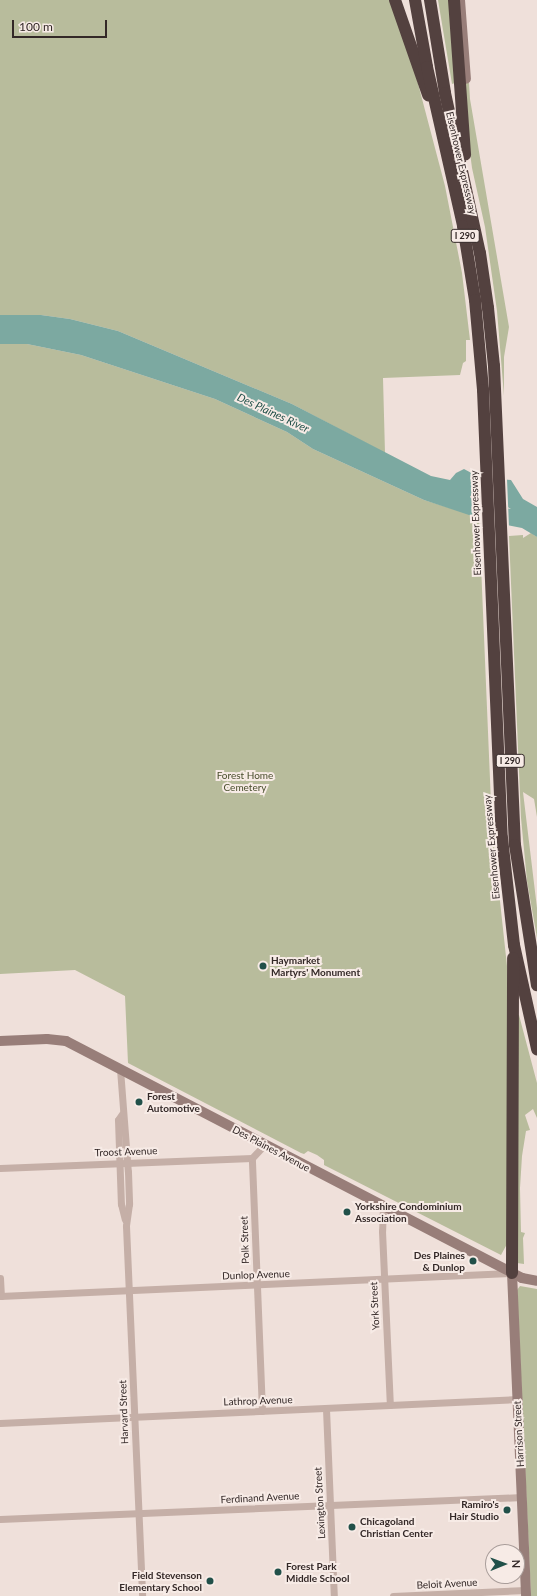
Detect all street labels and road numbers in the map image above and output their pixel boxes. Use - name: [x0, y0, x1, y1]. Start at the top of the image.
- street label: Eisenhower Expressway: [443, 110, 479, 216]
- road number: I 290: [450, 229, 480, 243]
- street label: Eisenhower Expressway: [468, 470, 484, 576]
- road number: I 290: [495, 754, 525, 768]
- street label: Eisenhower Expressway: [481, 794, 503, 900]
- street label: Des Plaines Avenue: [230, 1123, 312, 1175]
- street label: Troost Avenue: [94, 1145, 158, 1159]
- street label: Polk Street: [238, 1216, 252, 1264]
- street label: Dunlop Avenue: [222, 1268, 290, 1282]
- street label: York Street: [368, 1282, 382, 1330]
- street label: Harvard Street: [117, 1380, 131, 1444]
- street label: Lathrop Avenue: [223, 1394, 293, 1408]
- street label: Harrison Street: [511, 1400, 527, 1468]
- street label: Lexington Street: [312, 1467, 328, 1539]
- street label: Ferdinand Avenue: [220, 1490, 300, 1506]
- street label: Beloit Avenue: [416, 1576, 478, 1592]

